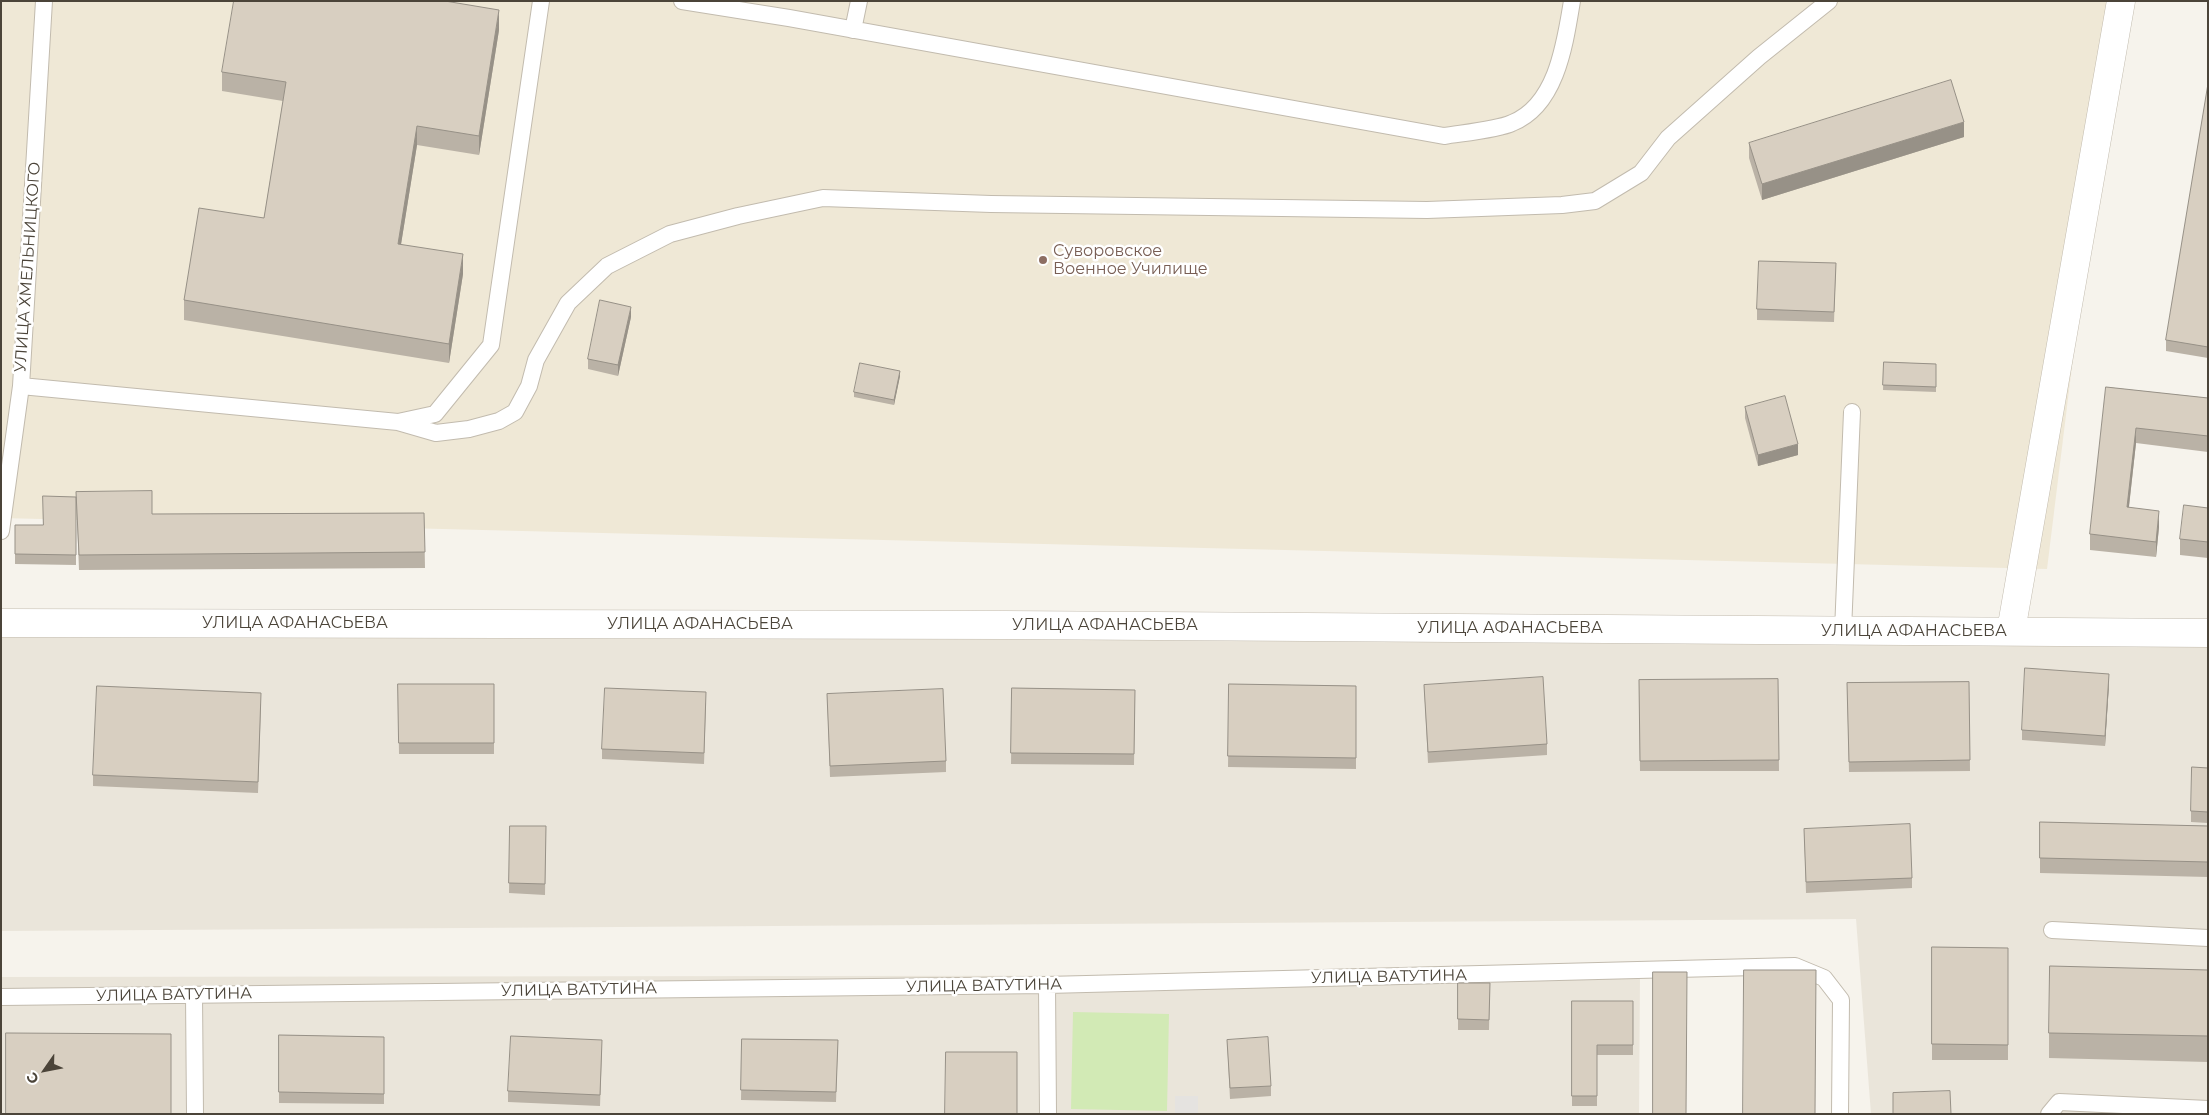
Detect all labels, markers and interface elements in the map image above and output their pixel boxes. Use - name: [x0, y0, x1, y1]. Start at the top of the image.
- street label: УЛИЦА ХМЕЛЬНИЦКОГО: [11, 161, 45, 373]
- place label: Суворовское Военное Училище: [1053, 241, 1208, 279]
- marker: Суворовское Военное Училище: [1037, 254, 1049, 266]
- street label: УЛИЦА АФАНАСЬЕВА: [202, 613, 388, 633]
- street label: УЛИЦА АФАНАСЬЕВА: [607, 614, 793, 634]
- street label: УЛИЦА АФАНАСЬЕВА: [1012, 615, 1198, 635]
- street label: УЛИЦА АФАНАСЬЕВА: [1417, 618, 1603, 638]
- street label: УЛИЦА АФАНАСЬЕВА: [1821, 621, 2007, 641]
- street label: УЛИЦА ВАТУТИНА: [1311, 966, 1467, 988]
- street label: УЛИЦА ВАТУТИНА: [906, 975, 1062, 997]
- street label: УЛИЦА ВАТУТИНА: [501, 979, 657, 1001]
- street label: УЛИЦА ВАТУТИНА: [96, 984, 252, 1006]
- north arrow: [20, 1045, 70, 1095]
- text: С: [22, 1069, 43, 1087]

